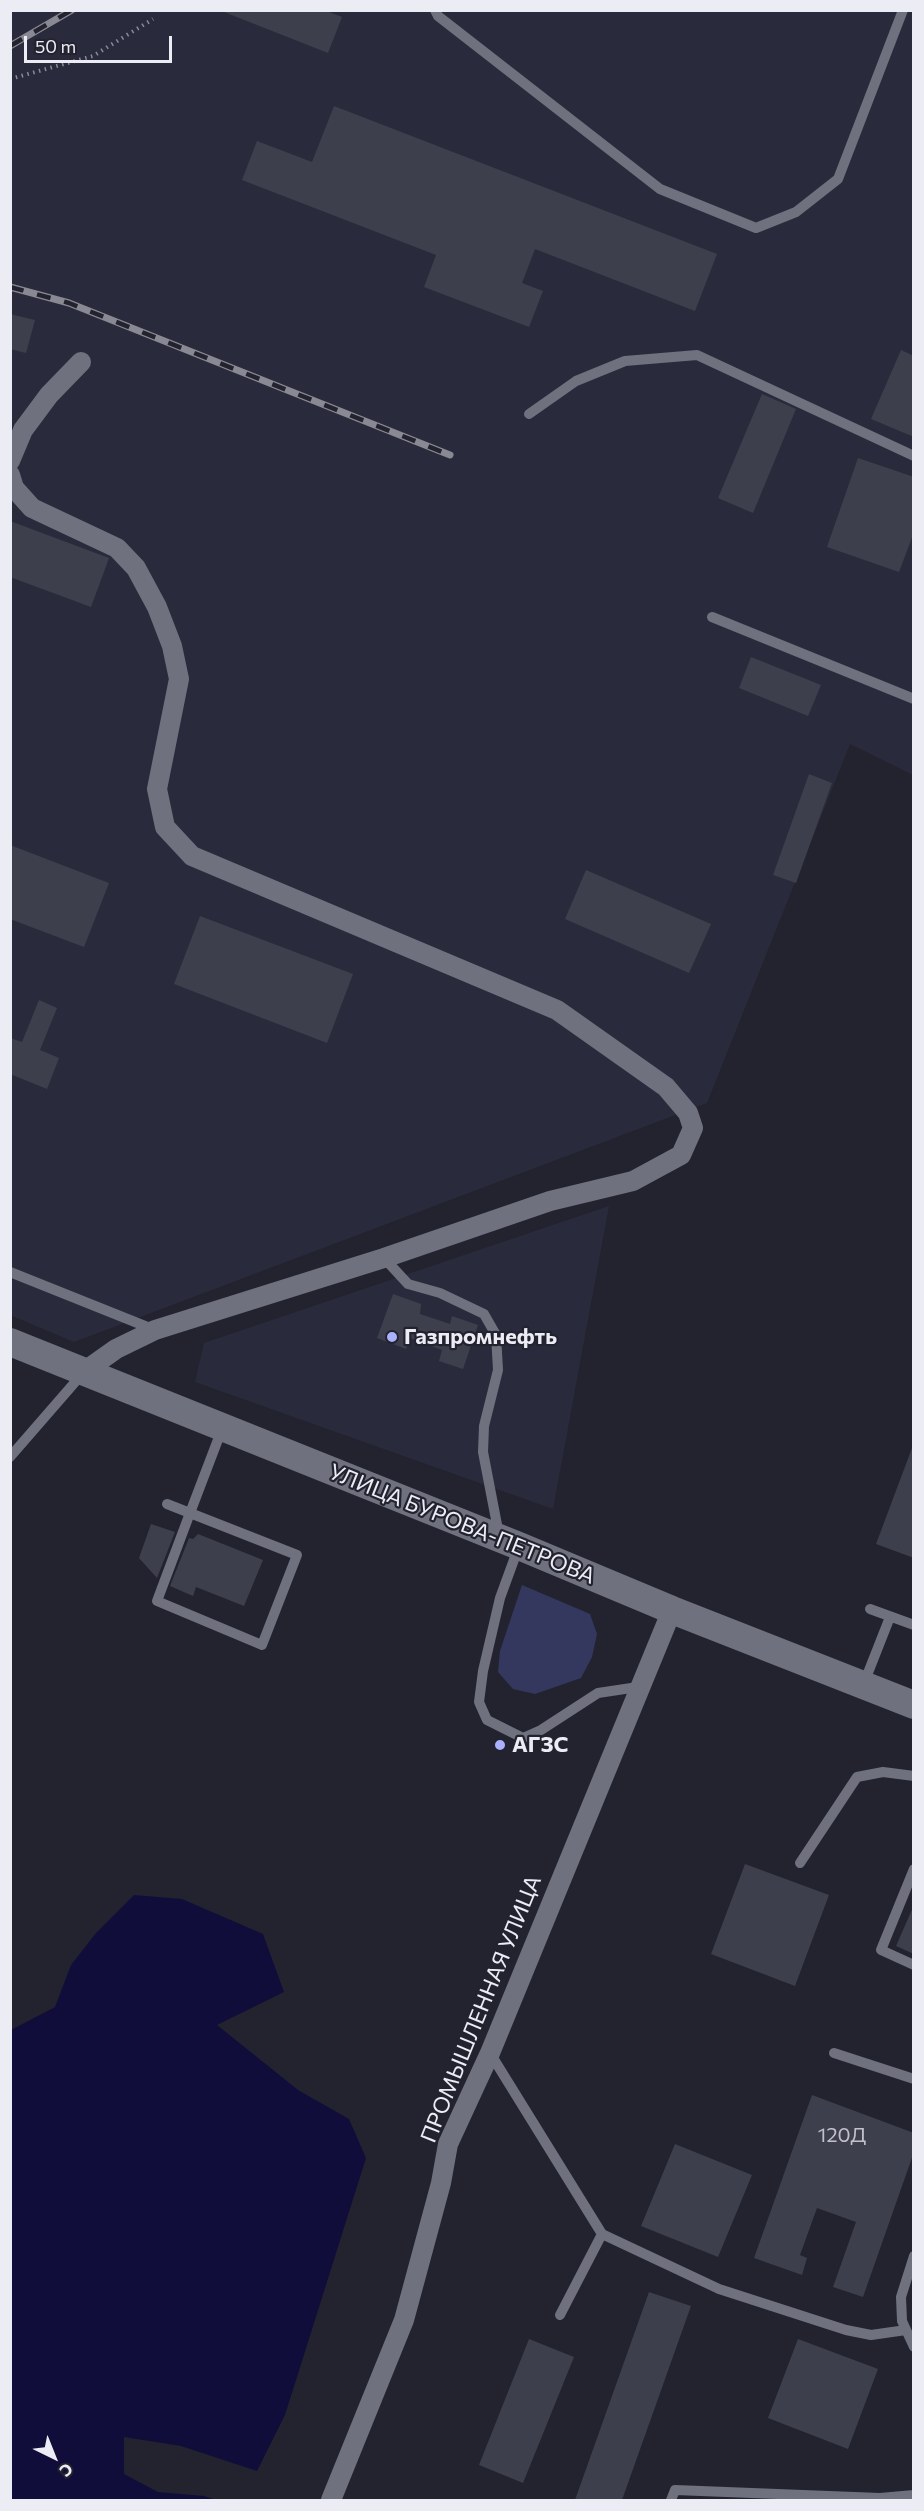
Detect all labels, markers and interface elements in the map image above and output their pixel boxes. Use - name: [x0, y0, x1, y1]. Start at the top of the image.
- scale bar: [27, 24, 176, 62]
- text: 50 m: [35, 35, 76, 57]
- place label: Газпромнефть: [404, 1324, 557, 1350]
- marker: Газпромнефть: [385, 1330, 399, 1344]
- street label: УЛИЦА БУРОВА-ПЕТРОВА: [325, 1458, 599, 1590]
- place label: АГЗС: [512, 1732, 569, 1758]
- marker: АГЗС: [493, 1738, 507, 1752]
- street label: ПРОМЫШЛЕННАЯ УЛИЦА: [415, 1871, 547, 2147]
- house number: 120Д: [818, 2123, 866, 2147]
- north arrow: [24, 2427, 84, 2487]
- text: С: [56, 2460, 77, 2481]

